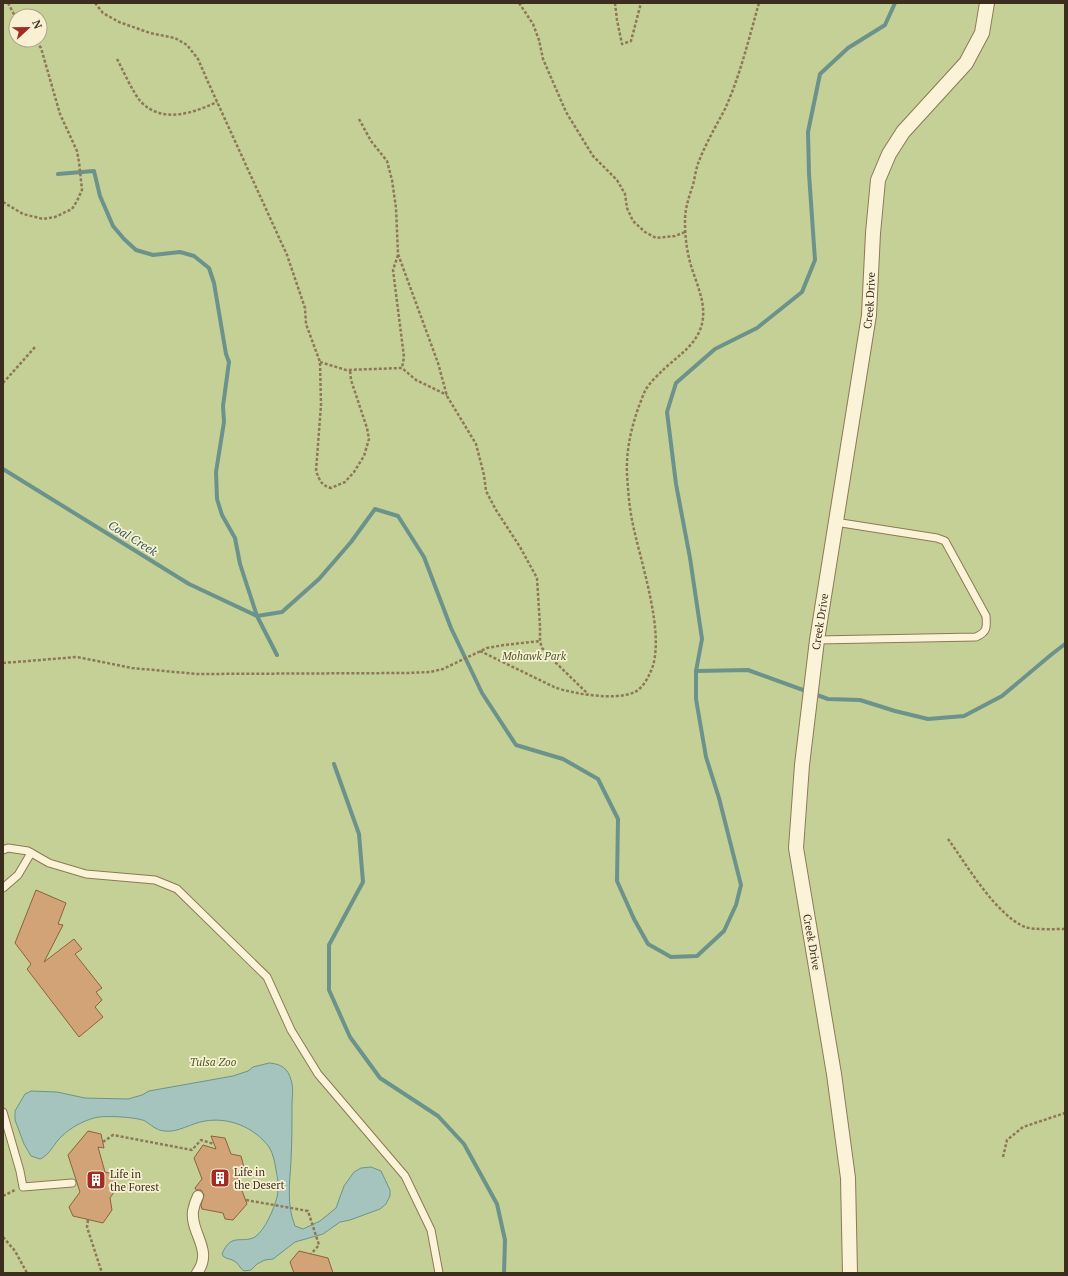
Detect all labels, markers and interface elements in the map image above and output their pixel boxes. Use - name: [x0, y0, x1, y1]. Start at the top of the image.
- north arrow: [8, 8, 48, 48]
- text: N: [29, 18, 46, 31]
- street label: Creek Drive: [860, 271, 878, 330]
- water label: Coal Creek: [106, 517, 161, 559]
- street label: Creek Drive: [809, 592, 831, 651]
- park label: Mohawk Park: [501, 649, 567, 663]
- street label: Creek Drive: [800, 913, 824, 972]
- park label: Tulsa Zoo: [190, 1055, 237, 1069]
- place label: Life in the Desert: [234, 1165, 285, 1192]
- place label: Life in the Forest: [110, 1167, 159, 1194]
- building icon: Life in the Desert: [209, 1167, 231, 1189]
- building icon: Life in the Forest: [85, 1169, 107, 1191]

